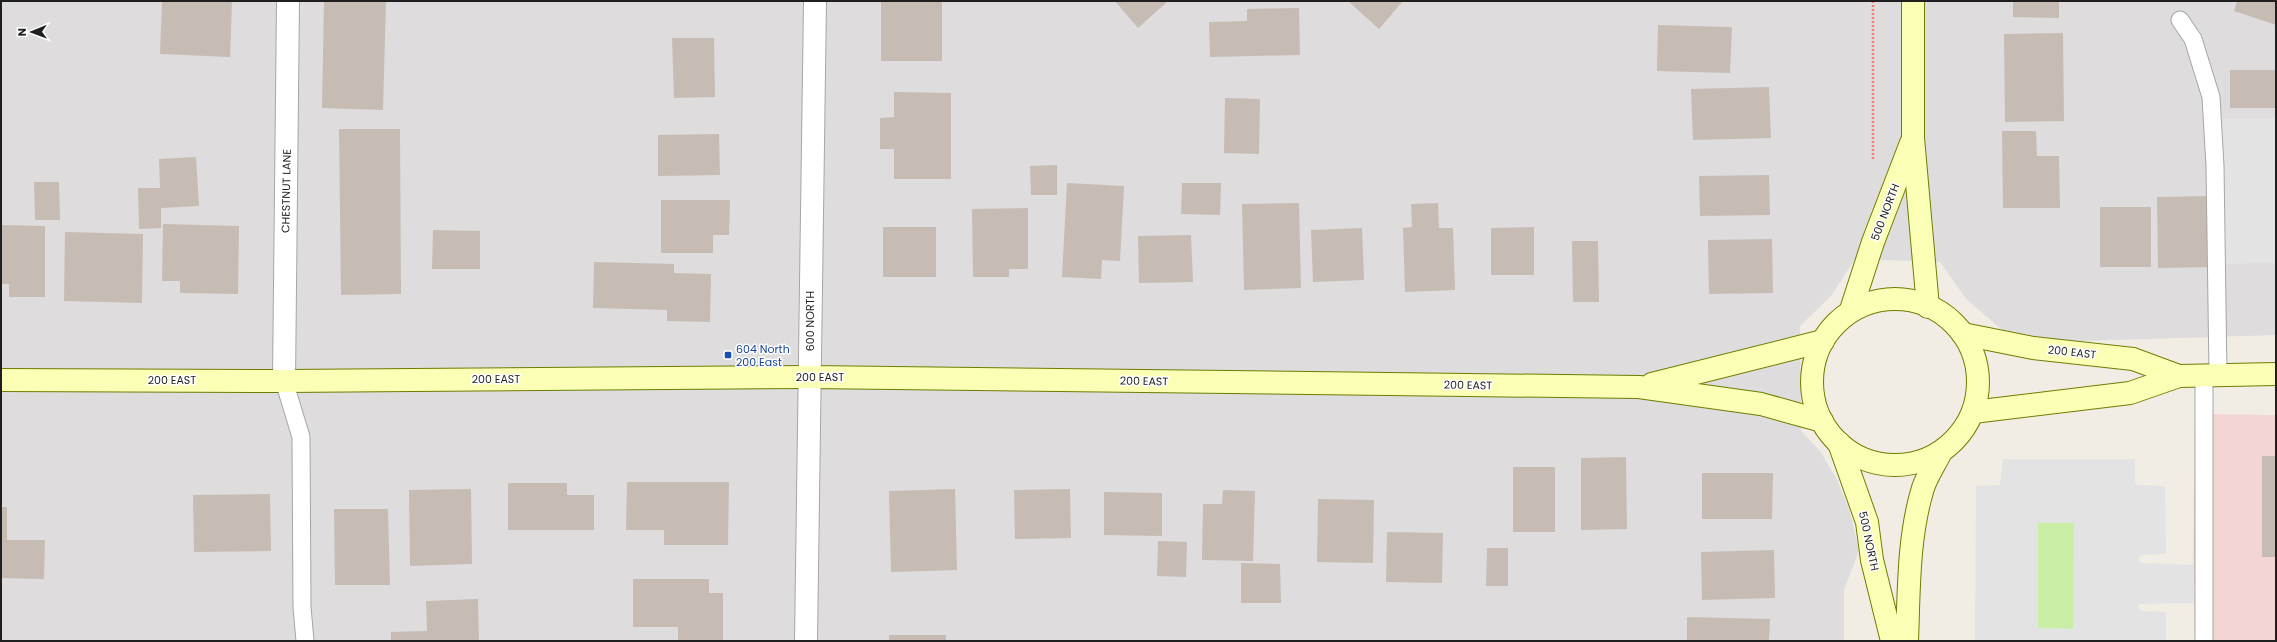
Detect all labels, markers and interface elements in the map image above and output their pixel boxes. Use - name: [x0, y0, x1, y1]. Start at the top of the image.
- north arrow: [12, 12, 52, 52]
- text: N: [14, 28, 30, 36]
- street label: CHESTNUT LANE: [277, 149, 295, 233]
- street label: 500 NORTH: [1867, 181, 1903, 243]
- street label: 600 NORTH: [802, 291, 818, 351]
- place label: 604 North 200 East: [736, 341, 790, 370]
- street label: 200 EAST: [2047, 342, 2097, 362]
- marker: 604 North 200 East: [723, 350, 733, 360]
- street label: 200 EAST: [796, 369, 844, 385]
- street label: 200 EAST: [472, 371, 520, 387]
- street label: 200 EAST: [148, 372, 196, 388]
- street label: 200 EAST: [1120, 373, 1168, 389]
- street label: 200 EAST: [1444, 377, 1492, 393]
- street label: 500 NORTH: [1855, 510, 1883, 572]

